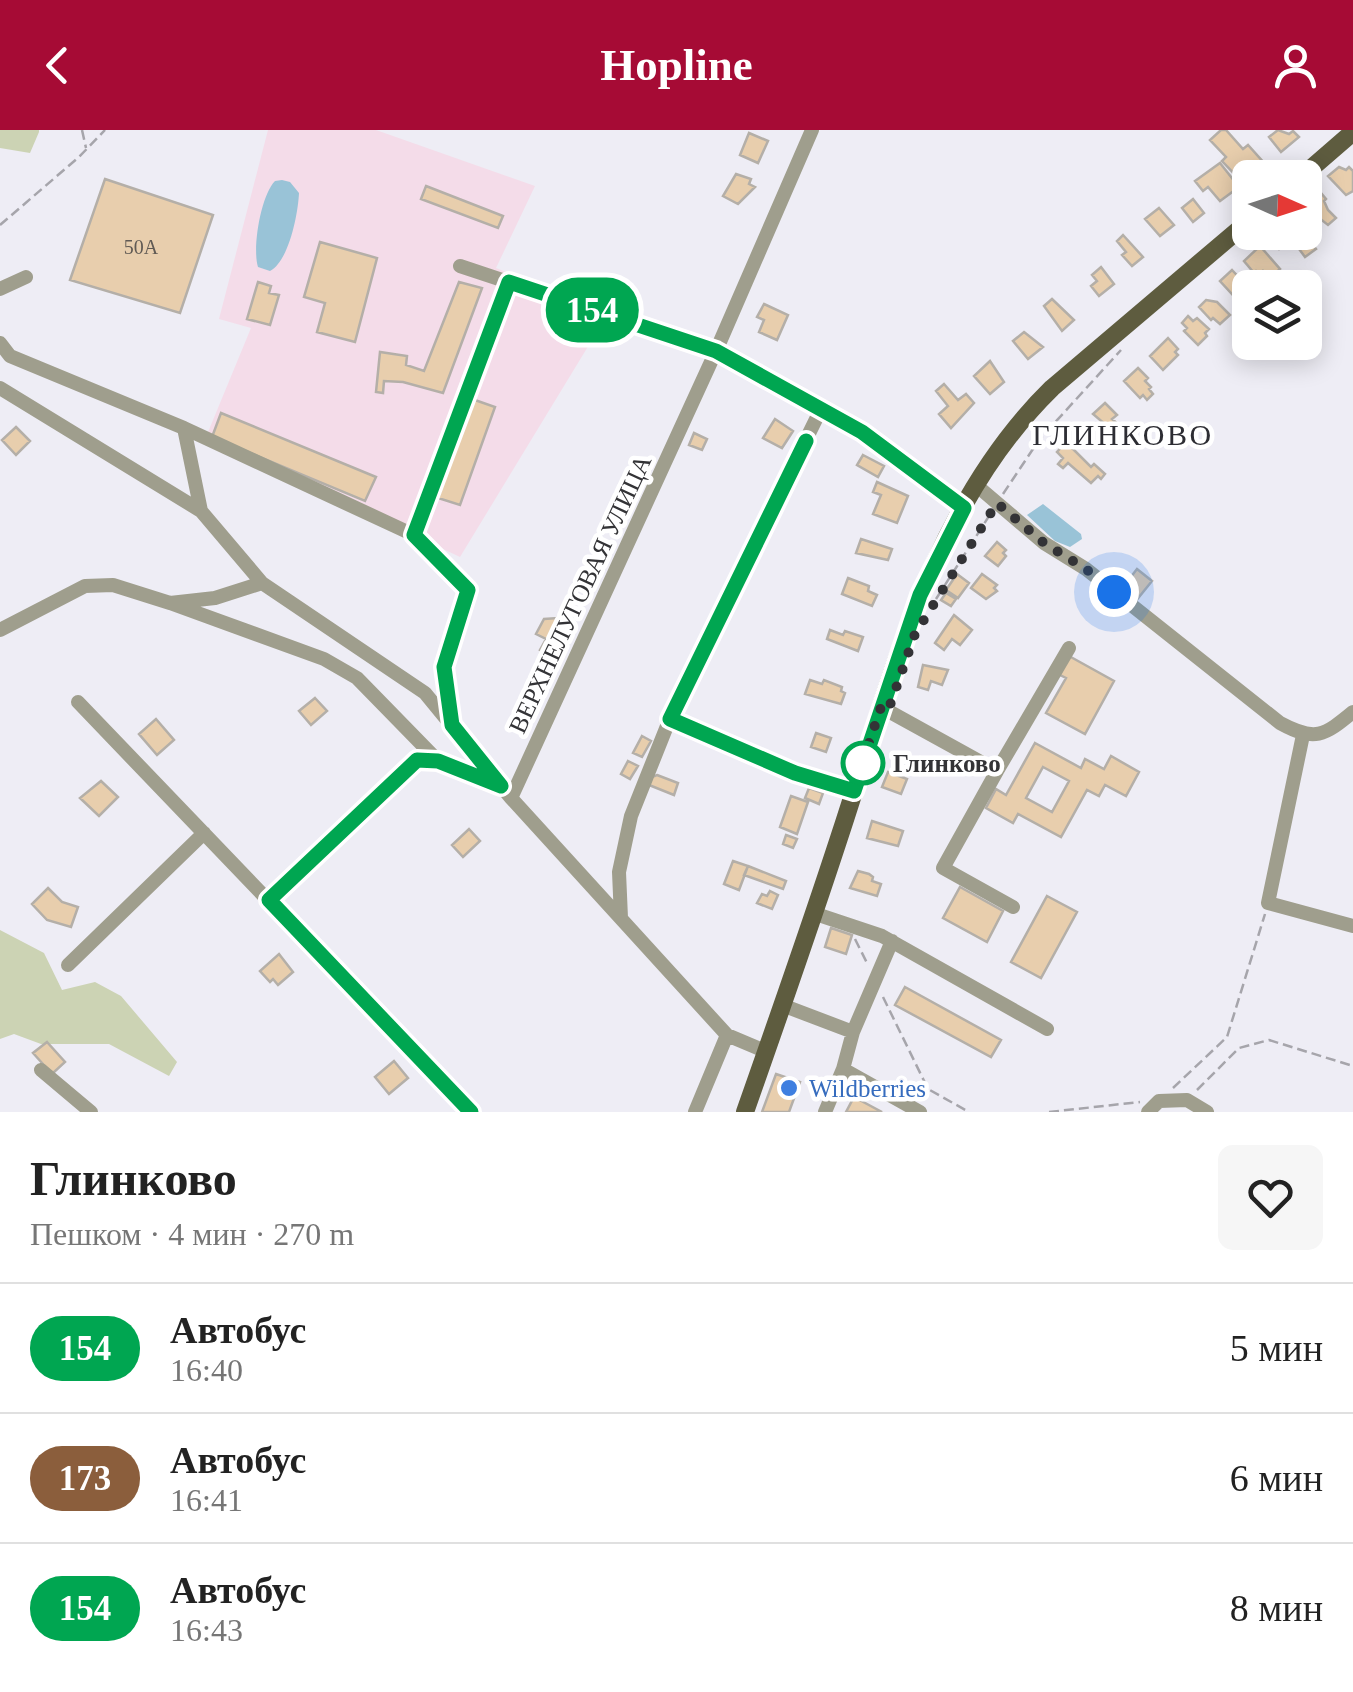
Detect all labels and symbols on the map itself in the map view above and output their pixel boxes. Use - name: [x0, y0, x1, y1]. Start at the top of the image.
- north arrow: [1232, 160, 1322, 250]
- house number: 50А: [124, 236, 159, 258]
- line badge: 154: [534, 278, 650, 342]
- district label: ГЛИНКОВО: [1032, 418, 1214, 451]
- street label: ВЕРХНЕЛУГОВАЯ УЛИЦА: [504, 451, 656, 737]
- your location: [1089, 567, 1139, 617]
- marker: Глинково: [842, 742, 884, 784]
- place label: Глинково: [893, 750, 1001, 777]
- place label: Wildberries: [809, 1075, 926, 1102]
- marker: Wildberries: [778, 1077, 800, 1099]

